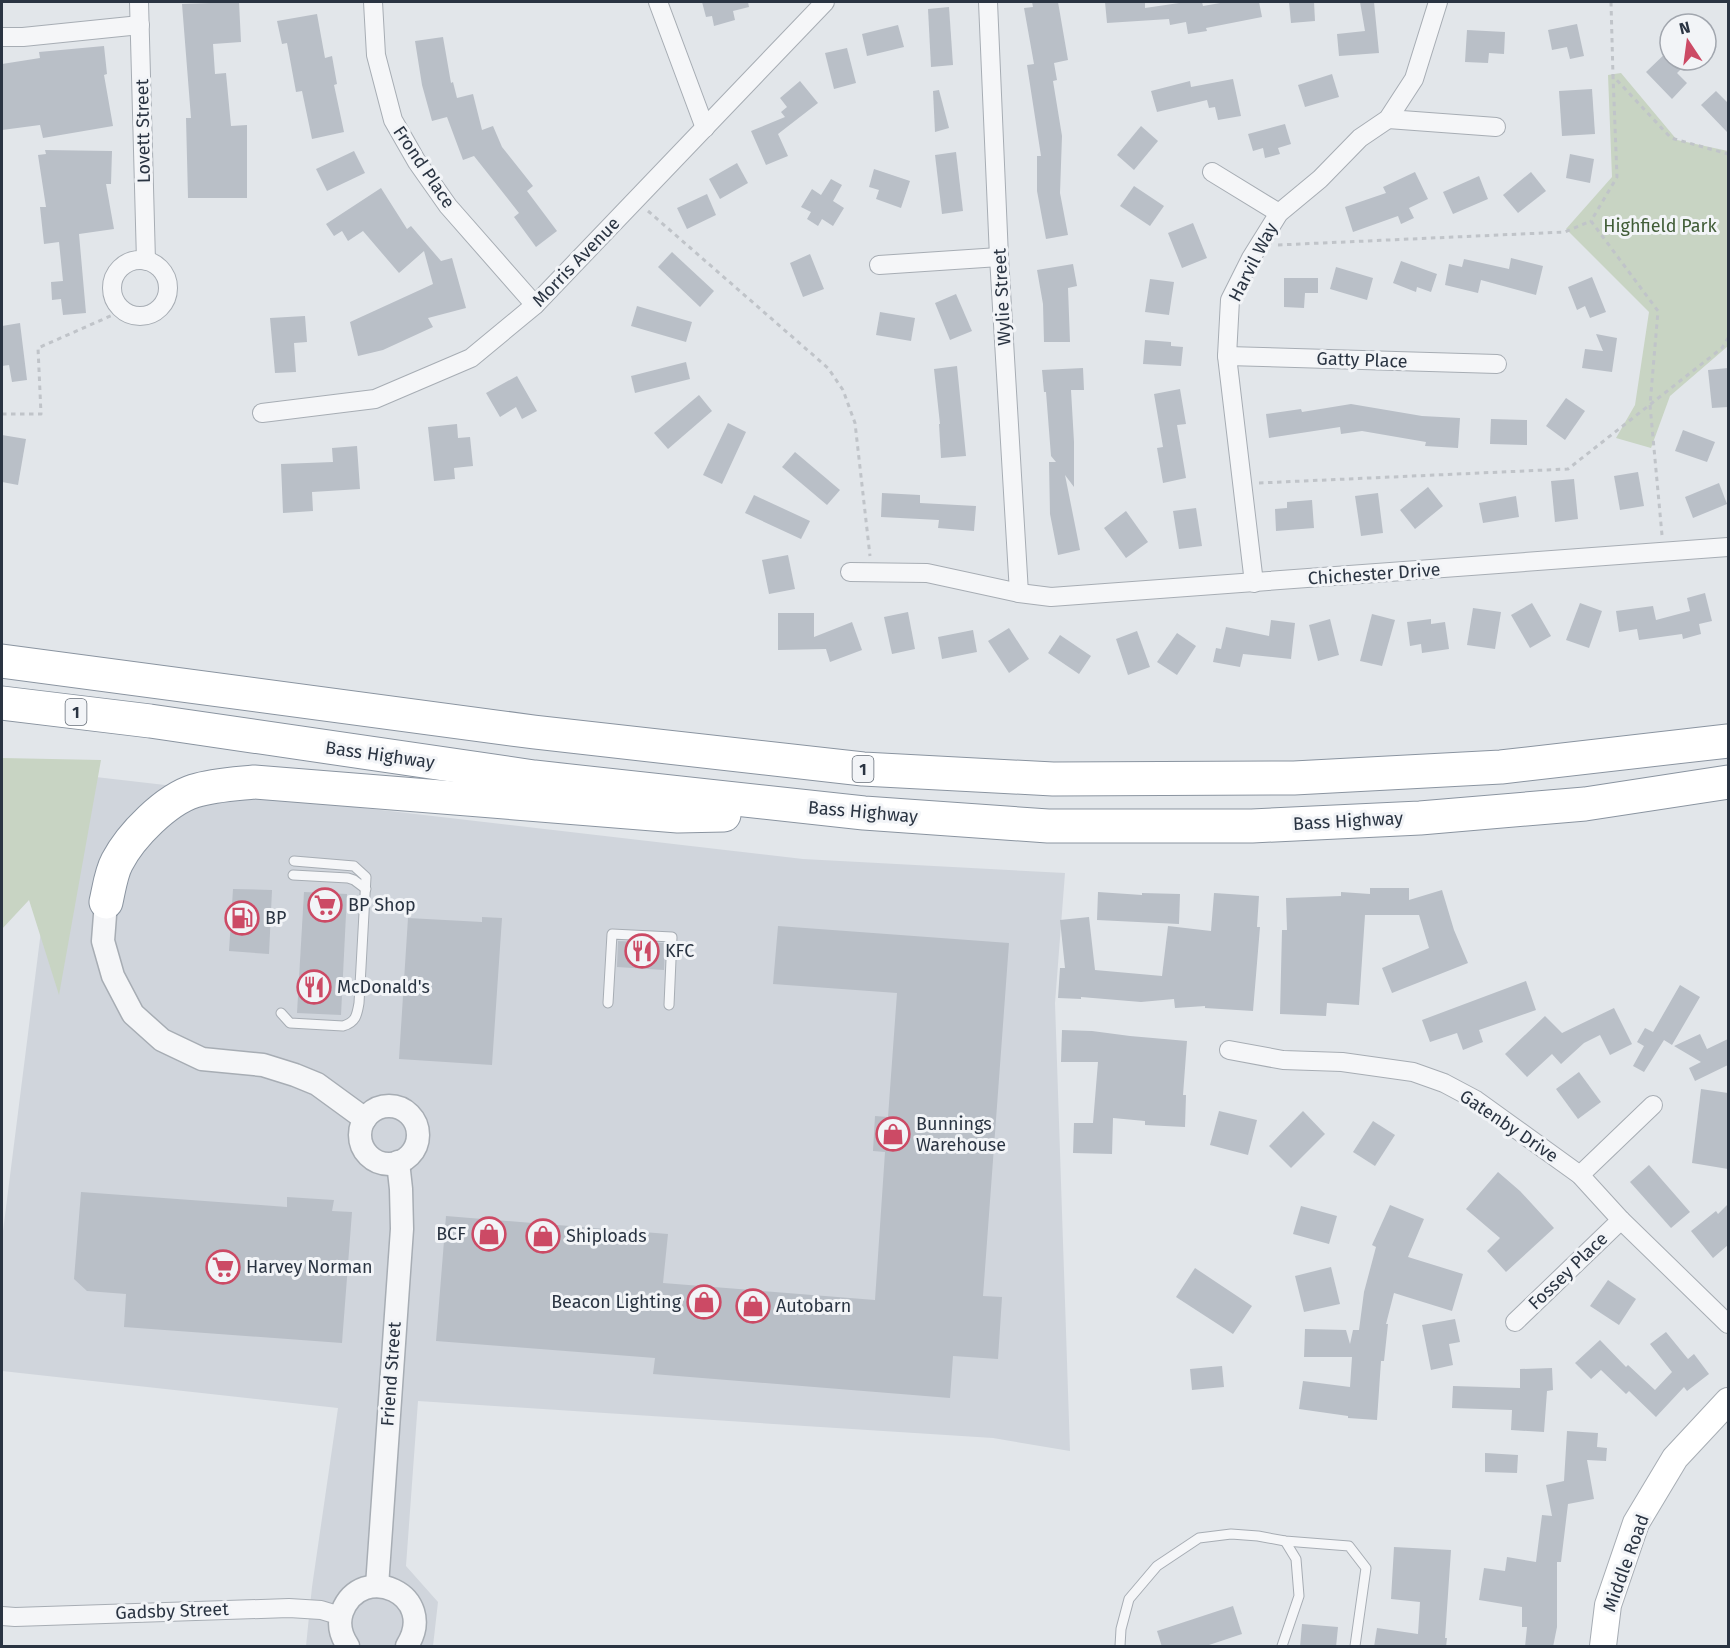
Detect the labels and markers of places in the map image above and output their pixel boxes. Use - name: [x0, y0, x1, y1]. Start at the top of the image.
- supermarket icon: BP Shop: [307, 887, 343, 923]
- place label: BP Shop: [348, 894, 416, 916]
- fuel station icon: BP: [224, 900, 260, 936]
- place label: BP: [265, 907, 286, 929]
- restaurant icon: KFC: [624, 933, 660, 969]
- place label: KFC: [665, 940, 694, 962]
- restaurant icon: McDonald's: [296, 969, 332, 1005]
- place label: McDonald's: [337, 976, 430, 998]
- place label: Bunnings Warehouse: [916, 1113, 1006, 1156]
- shop icon: Bunnings Warehouse: [875, 1116, 911, 1152]
- shop icon: BCF: [471, 1216, 507, 1252]
- shop icon: Shiploads: [525, 1218, 561, 1254]
- place label: BCF: [436, 1223, 466, 1245]
- place label: Shiploads: [566, 1225, 647, 1247]
- supermarket icon: Harvey Norman: [205, 1249, 241, 1285]
- place label: Harvey Norman: [246, 1256, 373, 1278]
- shop icon: Beacon Lighting: [686, 1284, 722, 1320]
- shop icon: Autobarn: [735, 1288, 771, 1324]
- place label: Beacon Lighting: [551, 1291, 682, 1313]
- place label: Autobarn: [776, 1295, 851, 1317]

